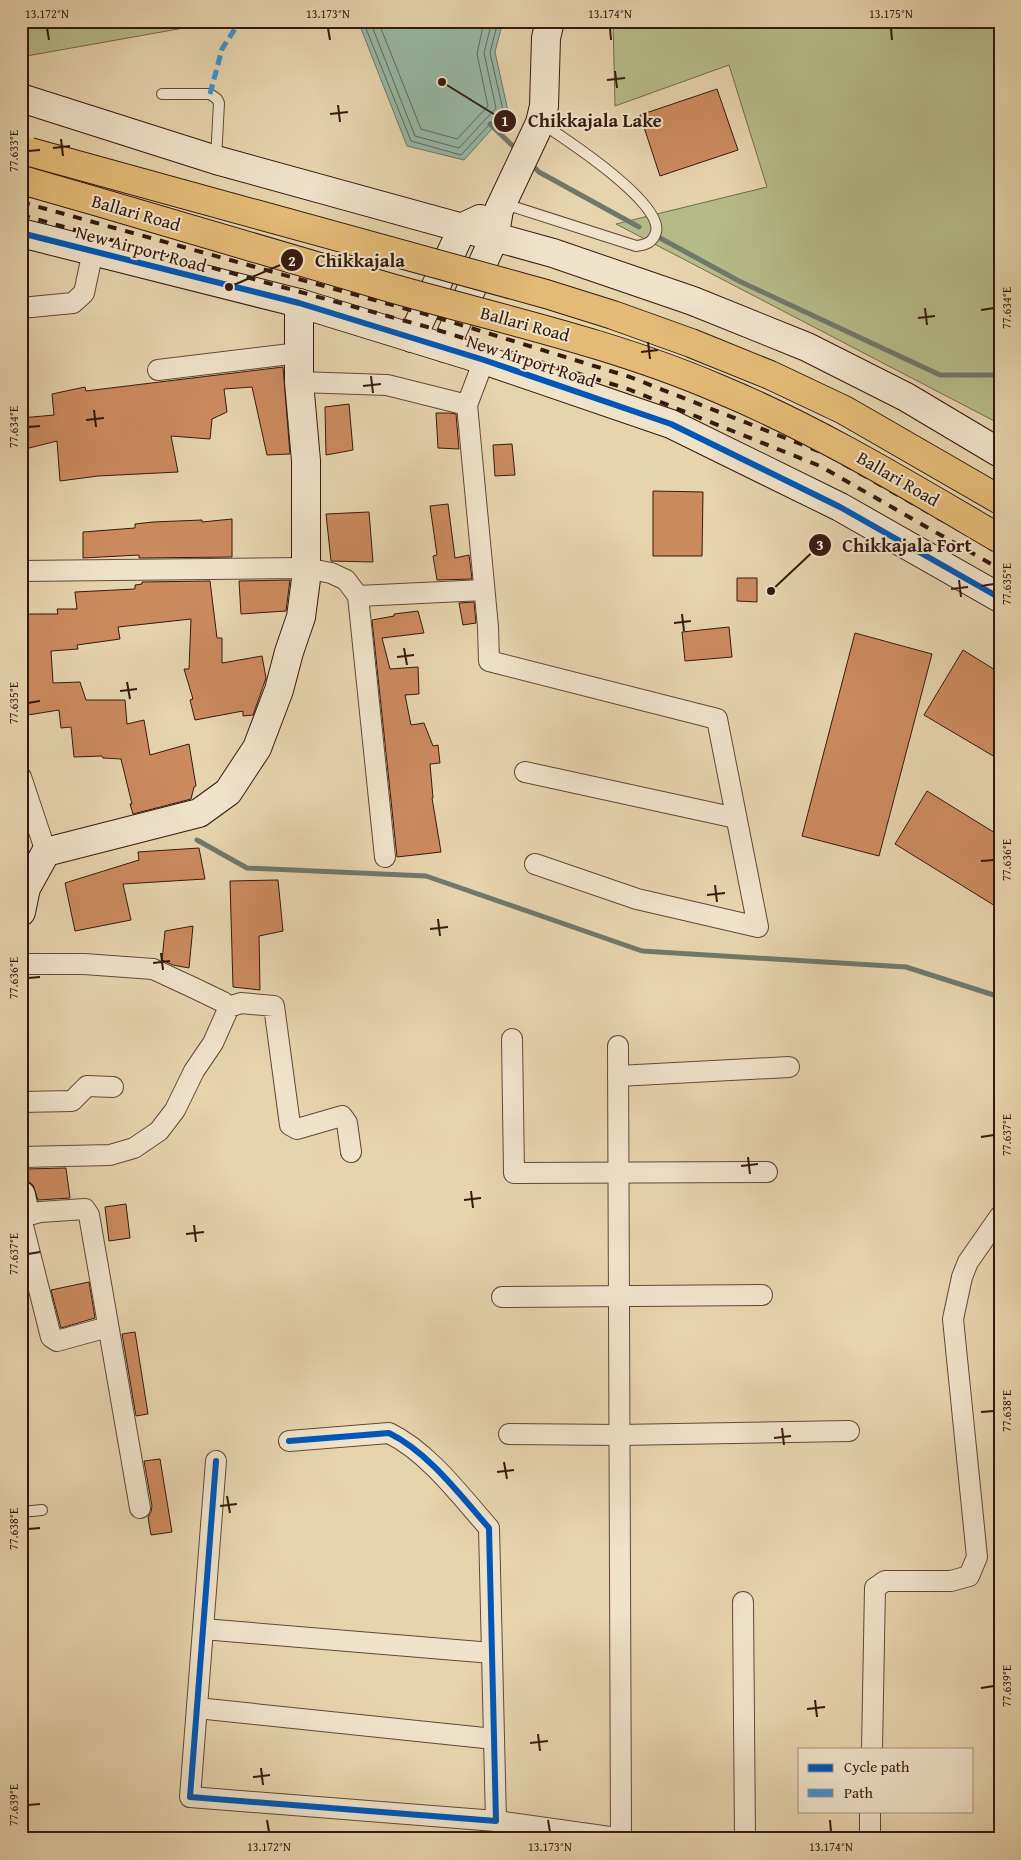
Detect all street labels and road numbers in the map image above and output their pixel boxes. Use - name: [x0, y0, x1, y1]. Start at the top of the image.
- street label: Ballari Road: [88, 187, 184, 238]
- street label: New Airport Road: [73, 218, 210, 279]
- street label: Ballari Road: [477, 299, 573, 348]
- street label: New Airport Road: [463, 327, 600, 394]
- street label: Ballari Road: [852, 444, 945, 513]

